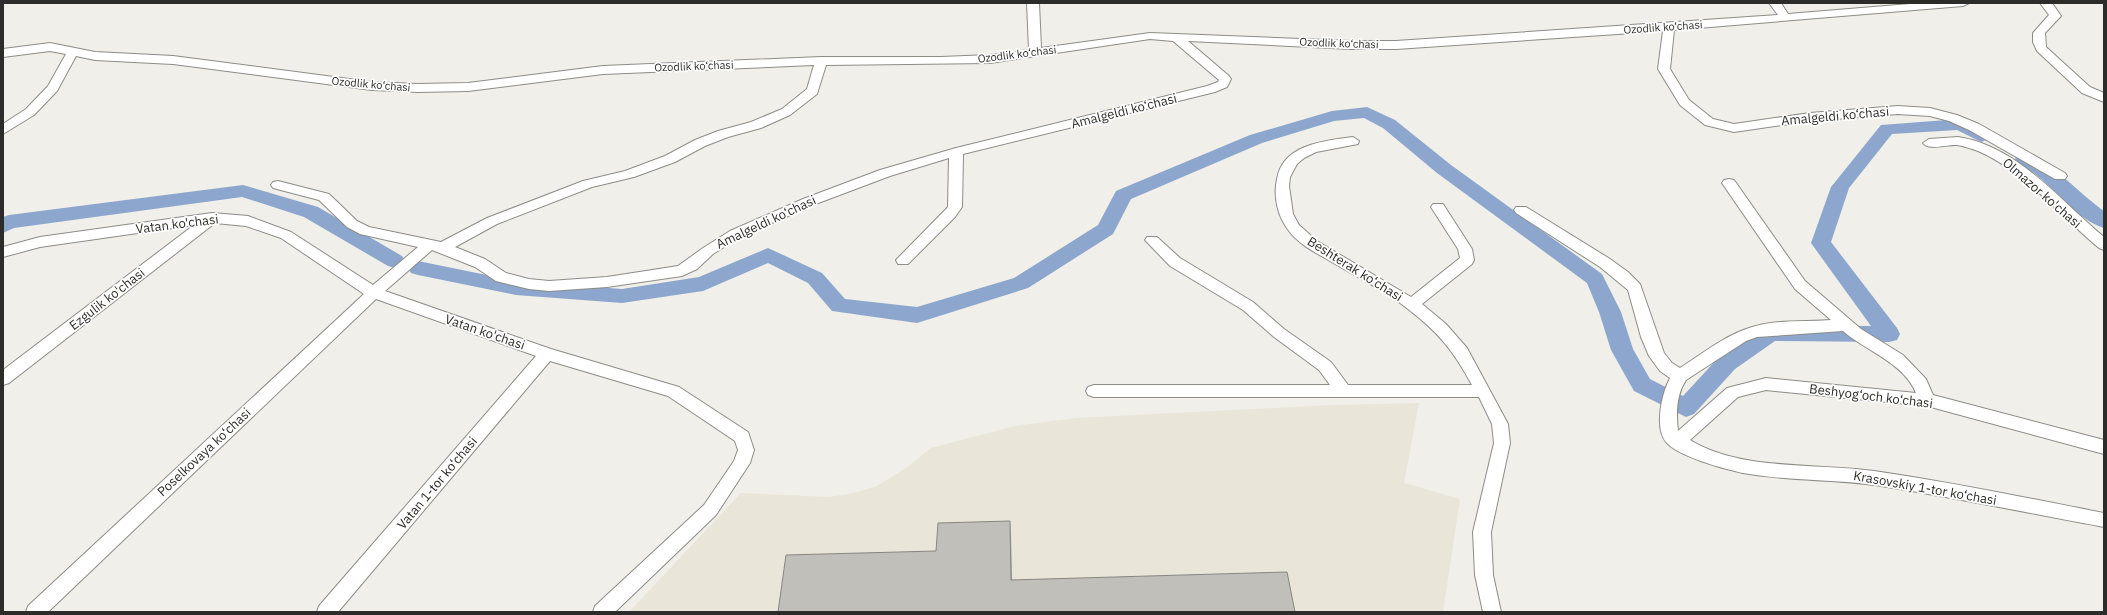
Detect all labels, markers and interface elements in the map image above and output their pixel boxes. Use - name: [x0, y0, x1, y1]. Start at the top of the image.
- street label: Ozodlik ko‘chasi: [1623, 17, 1703, 37]
- street label: Ozodlik ko‘chasi: [1299, 35, 1379, 51]
- street label: Ozodlik ko‘chasi: [977, 42, 1057, 66]
- street label: Ozodlik ko‘chasi: [654, 58, 734, 74]
- street label: Ozodlik ko‘chasi: [331, 74, 411, 94]
- street label: Amalgeldi ko‘chasi: [1069, 90, 1179, 132]
- street label: Amalgeldi ko‘chasi: [1780, 103, 1890, 129]
- street label: Olmazor ko'chasi: [1999, 154, 2085, 232]
- street label: Amalgeldi ko‘chasi: [713, 191, 819, 253]
- street label: Vatan ko'chasi: [135, 210, 219, 238]
- street label: Beshterak ko‘chasi: [1304, 233, 1406, 305]
- street label: Ezgulik ko'chasi: [66, 264, 148, 334]
- street label: Vatan ko'chasi: [443, 310, 527, 354]
- street label: Beshyog‘och ko‘chasi: [1808, 380, 1934, 412]
- street label: Poselkovaya ko‘chasi: [154, 404, 254, 500]
- street label: Vatan 1-tor ko‘chasi: [393, 433, 481, 533]
- street label: Krasovskiy 1-tor ko‘chasi: [1852, 467, 1998, 509]

